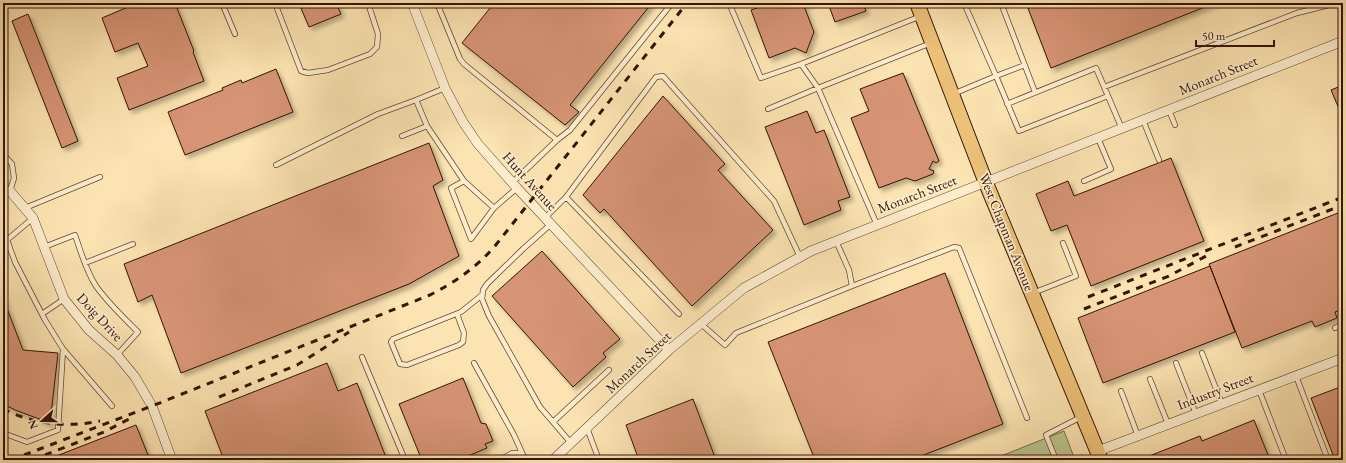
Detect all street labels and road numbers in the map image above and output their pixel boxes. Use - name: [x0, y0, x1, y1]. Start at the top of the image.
- street label: Monarch Street: [1176, 51, 1261, 99]
- street label: Hunt Avenue: [499, 148, 562, 215]
- street label: Monarch Street: [875, 170, 960, 217]
- street label: West Chapman Avenue: [975, 170, 1039, 294]
- street label: Doig Drive: [73, 289, 127, 345]
- street label: Monarch Street: [601, 327, 675, 397]
- street label: Industry Street: [1174, 368, 1256, 414]

